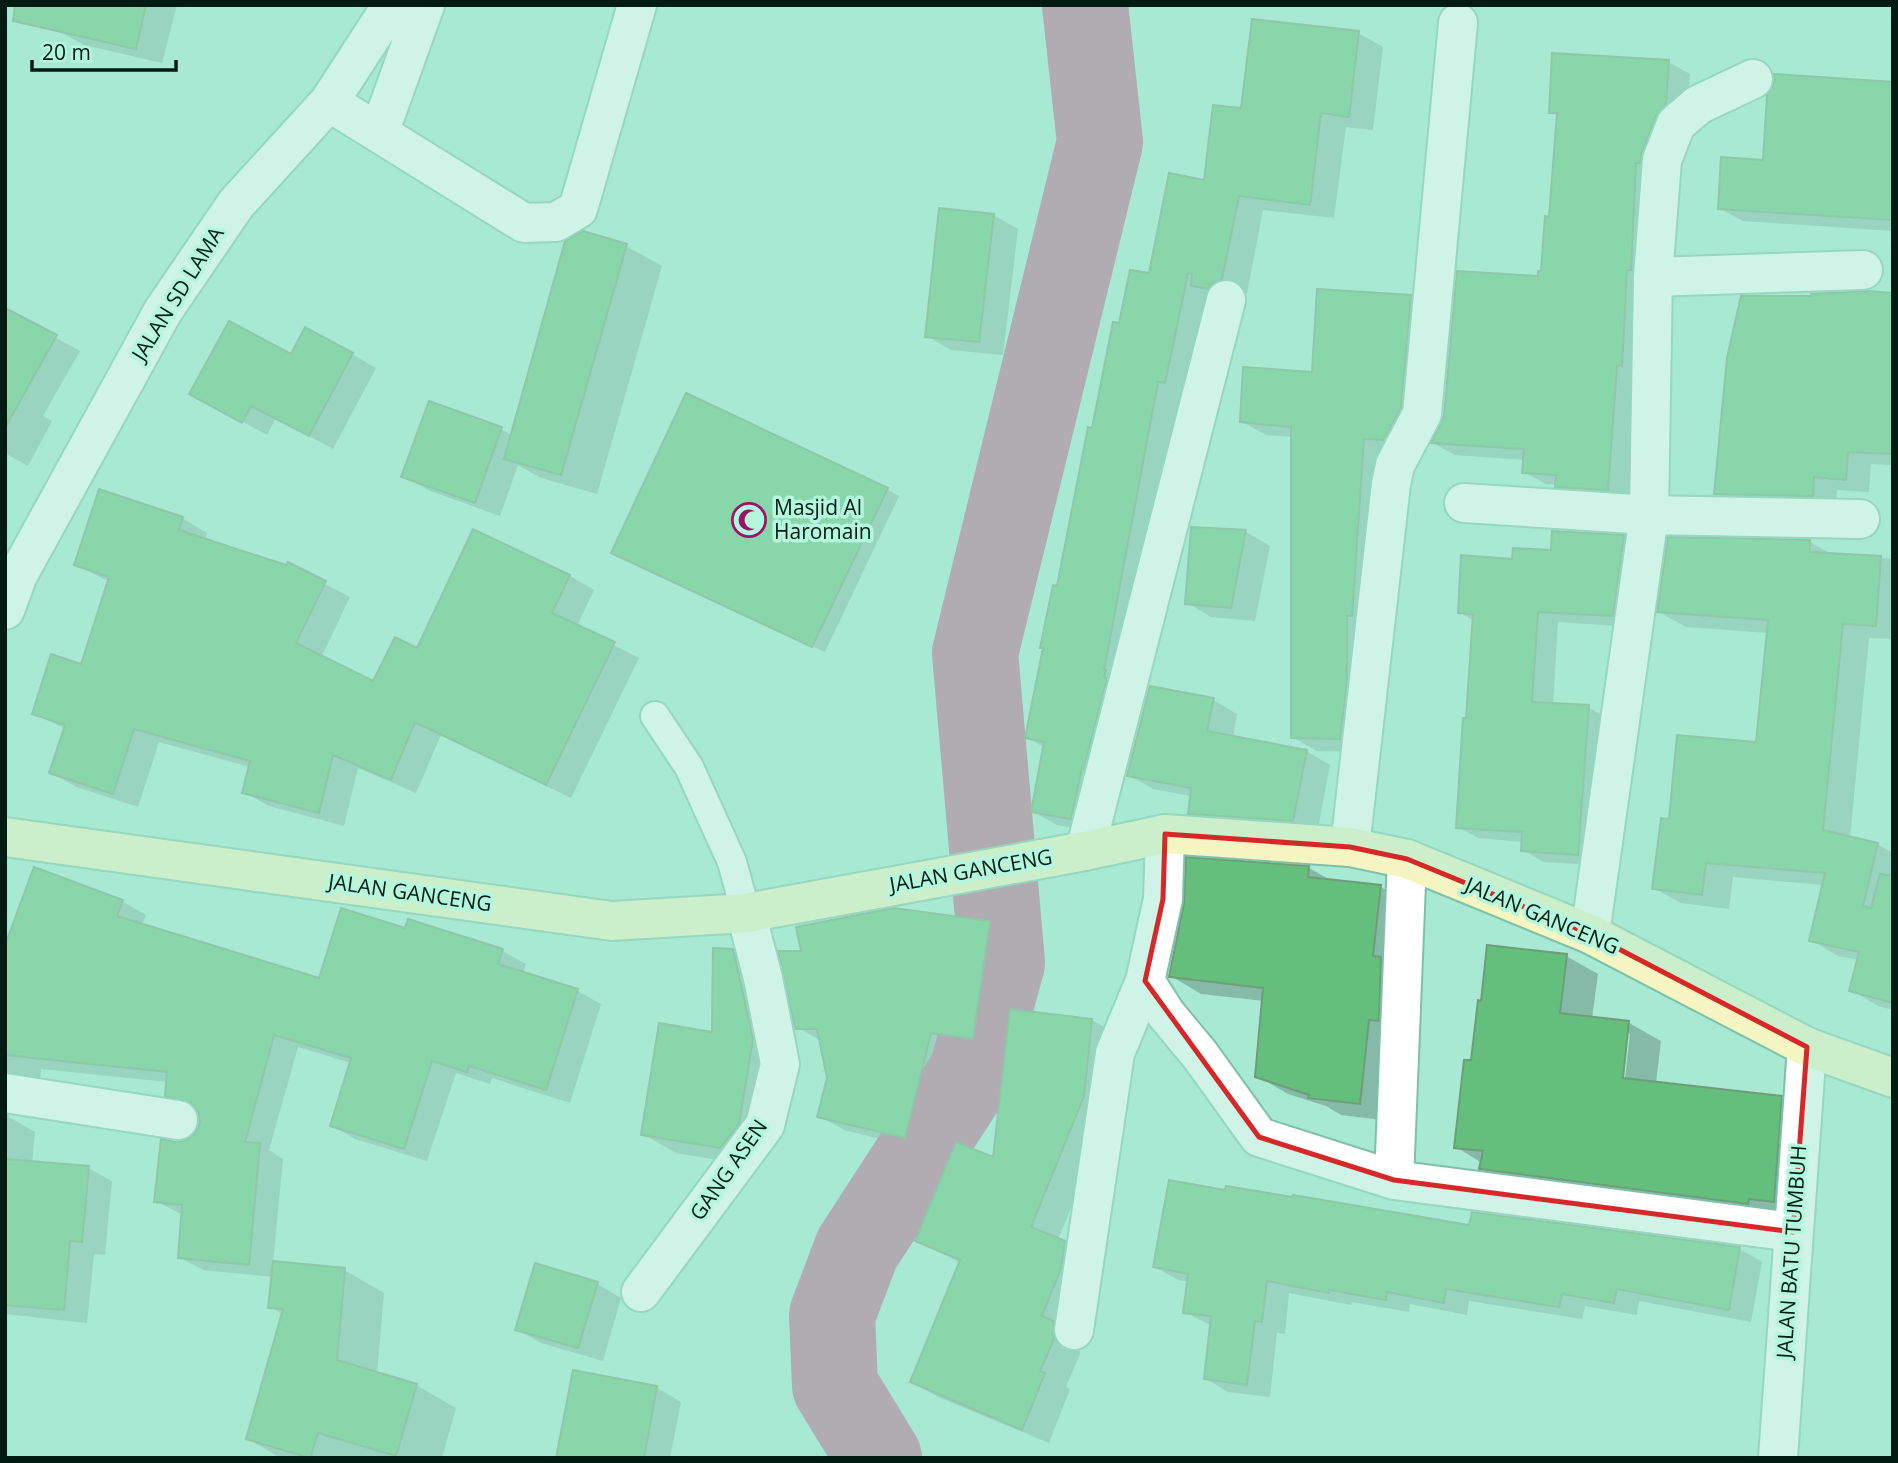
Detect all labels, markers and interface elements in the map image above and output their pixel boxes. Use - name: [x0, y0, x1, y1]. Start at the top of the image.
- scale bar: [32, 28, 175, 72]
- text: 20 m: [42, 38, 91, 66]
- street label: JALAN SD LAMA: [124, 221, 230, 367]
- place label: Masjid Al Haromain: [774, 493, 872, 545]
- mosque icon: Masjid Al Haromain: [730, 501, 768, 539]
- street label: JALAN GANCENG: [885, 842, 1054, 898]
- street label: JALAN GANCENG: [325, 866, 494, 917]
- street label: JALAN GANCENG: [1459, 869, 1624, 960]
- street label: GANG ASEN: [683, 1113, 773, 1226]
- street label: JALAN BATU TUMBUH: [1769, 1144, 1812, 1362]

